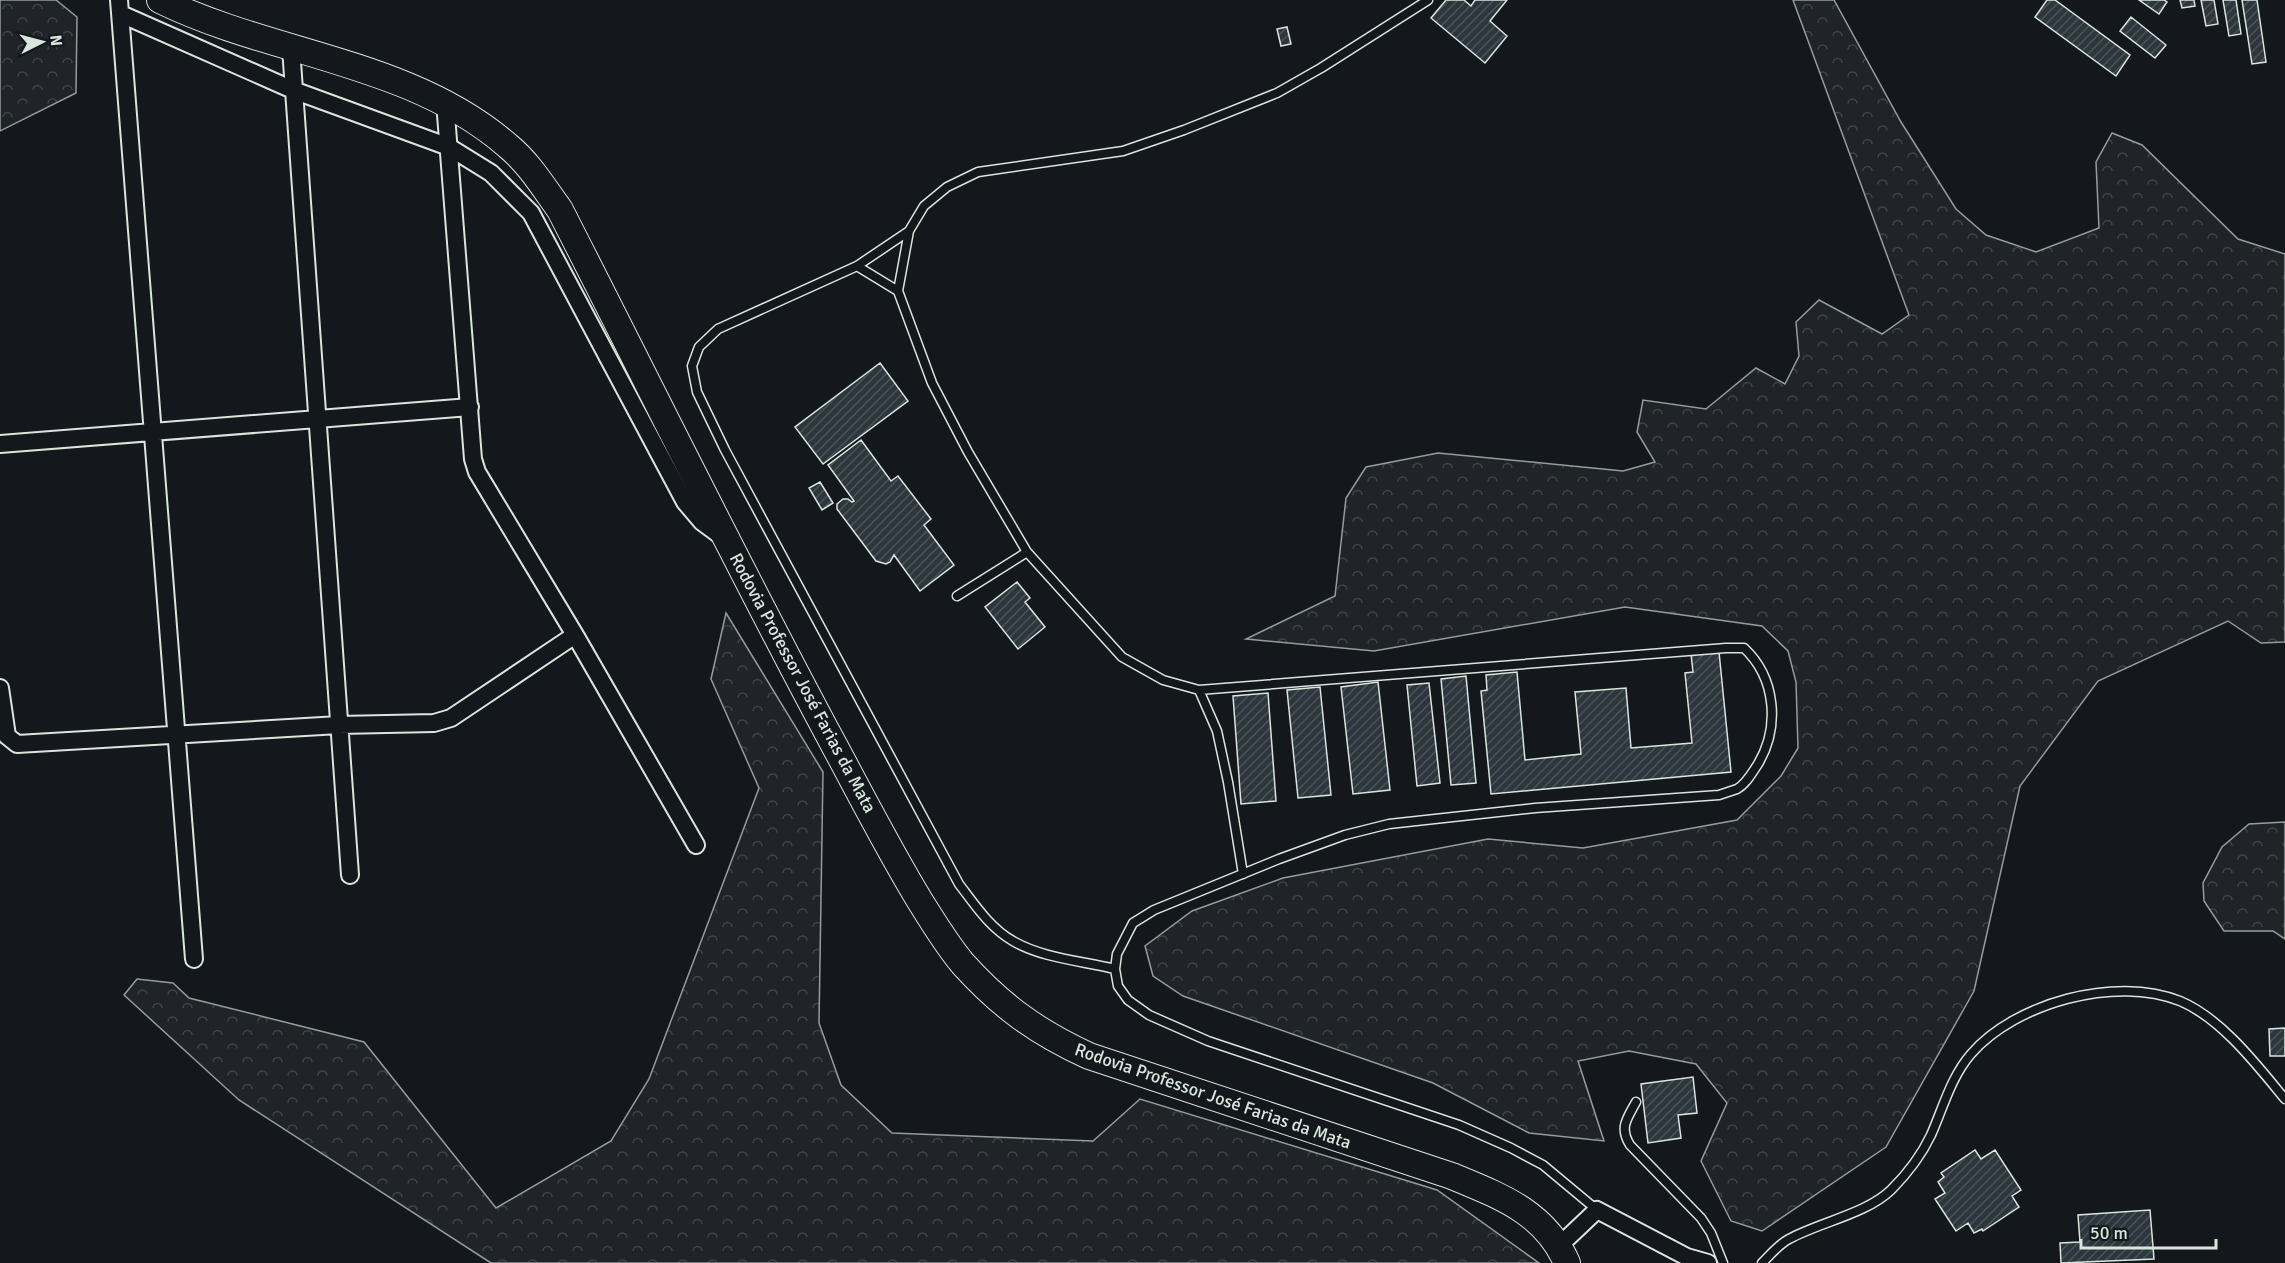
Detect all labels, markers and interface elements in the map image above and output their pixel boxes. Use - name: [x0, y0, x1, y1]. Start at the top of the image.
- north arrow: [12, 12, 72, 72]
- text: N: [45, 34, 66, 47]
- street label: Rodovia Professor José Farias da Mata: [725, 549, 881, 817]
- street label: Rodovia Professor José Farias da Mata: [1072, 1038, 1354, 1154]
- scale bar: [2081, 1212, 2216, 1250]
- text: 50 m: [2090, 1222, 2128, 1244]

